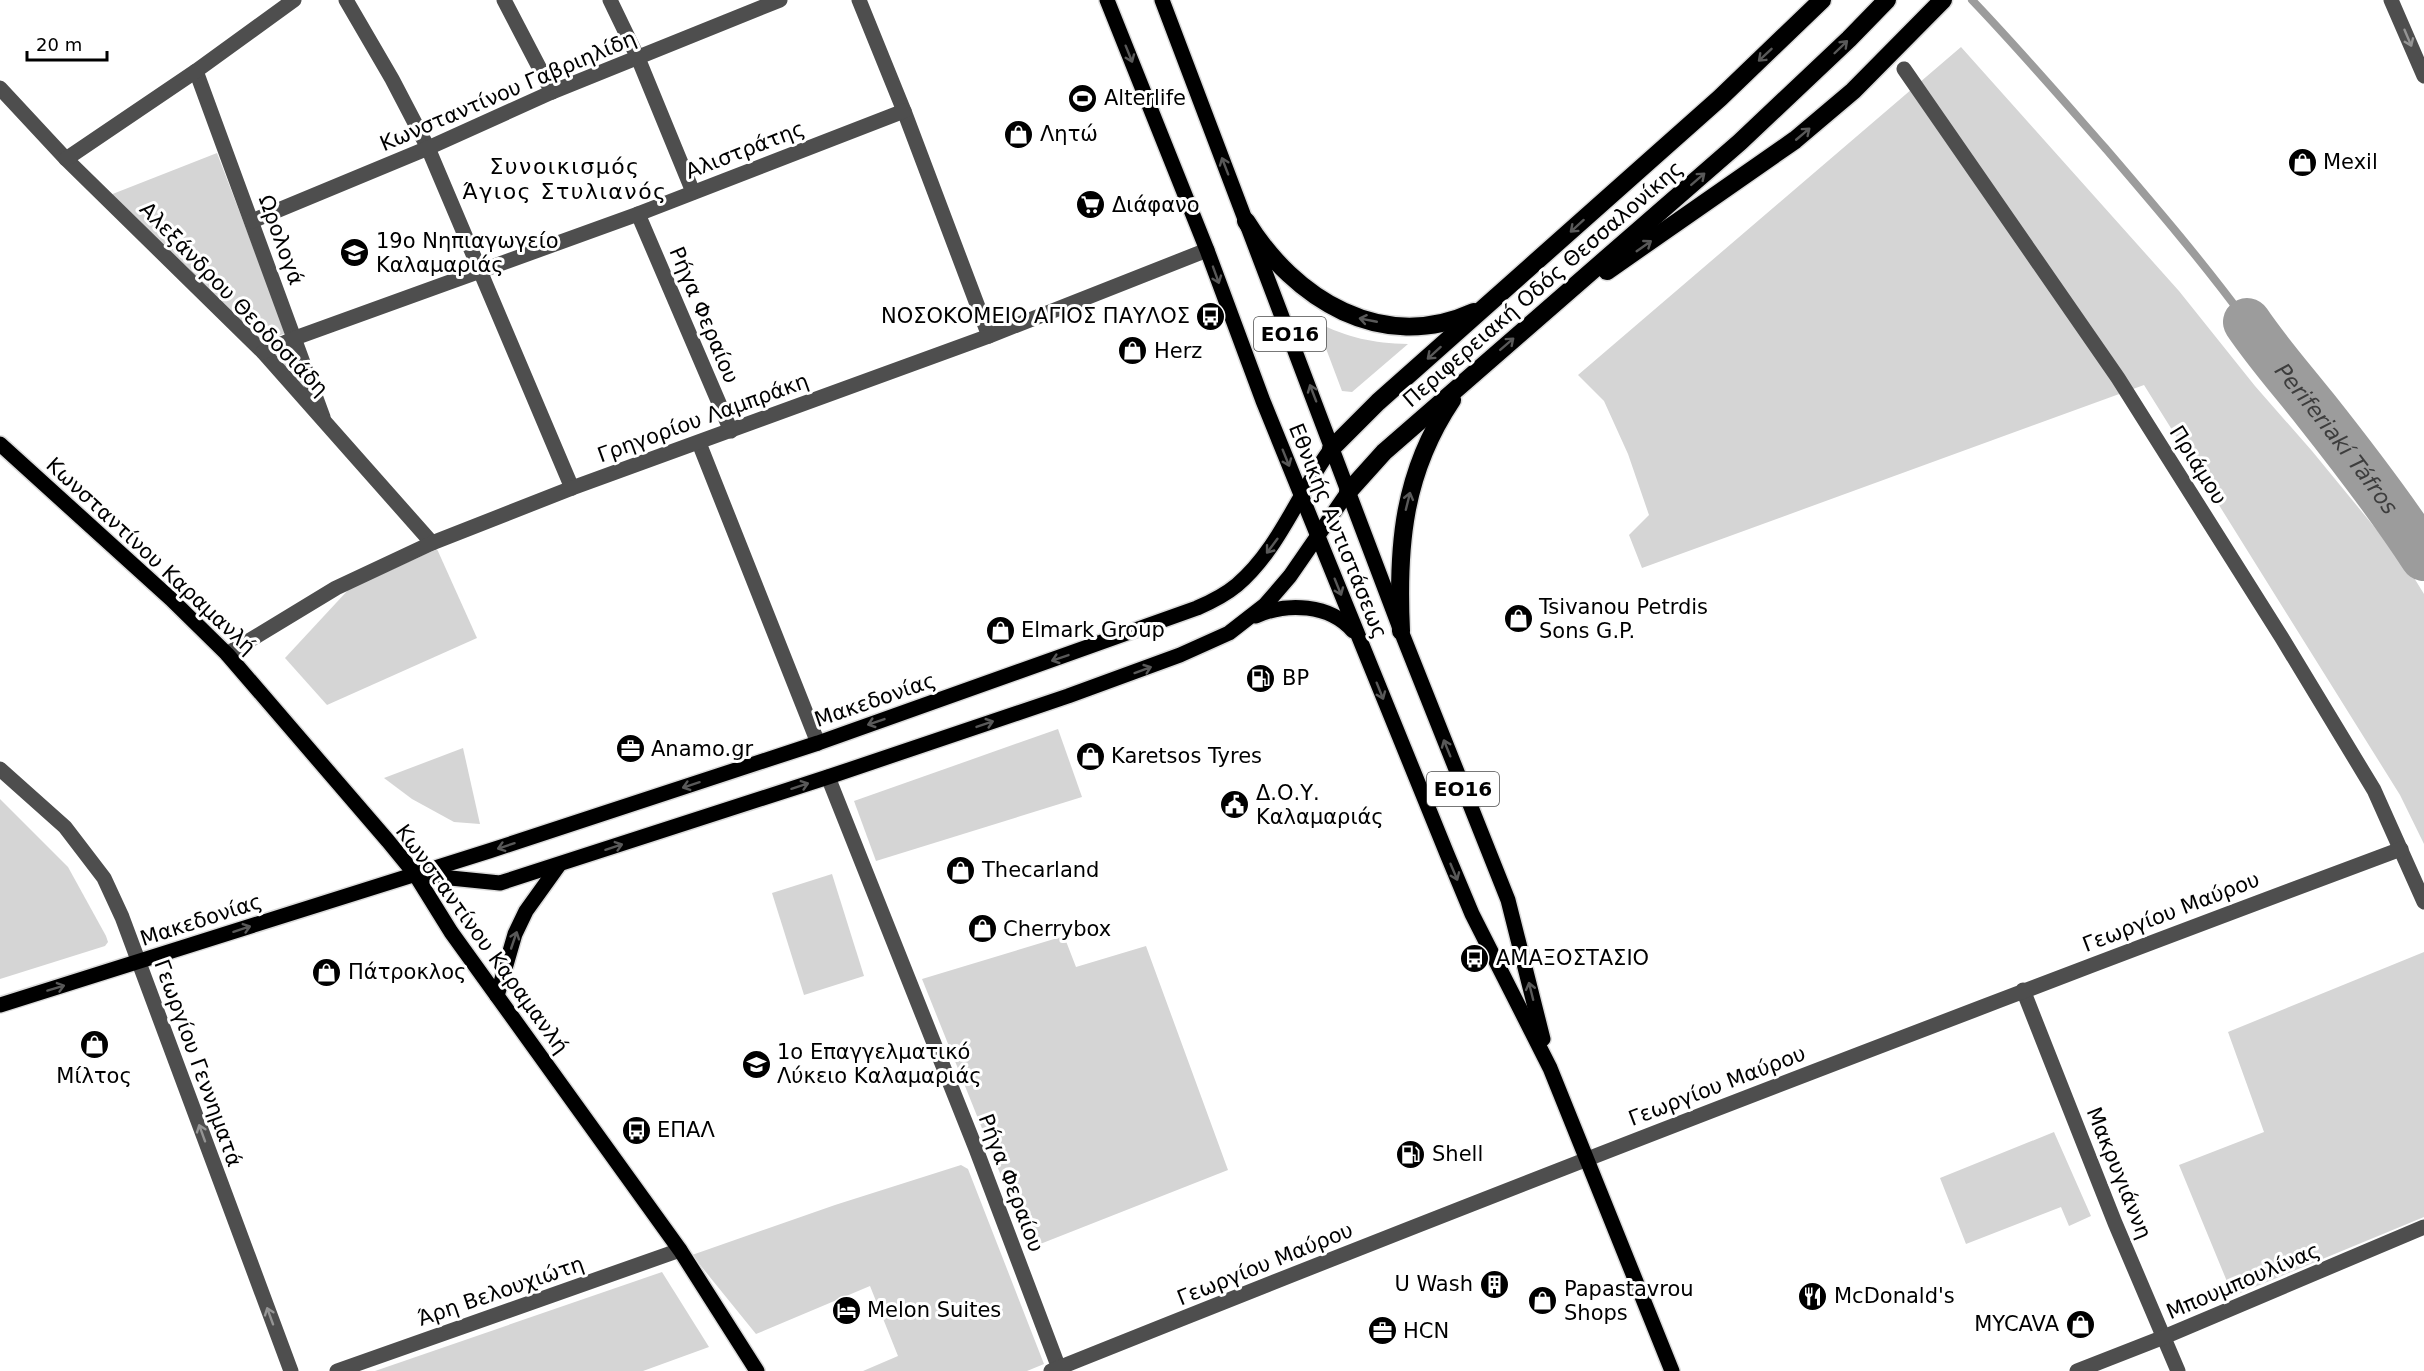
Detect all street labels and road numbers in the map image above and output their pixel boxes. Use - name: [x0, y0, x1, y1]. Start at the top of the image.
- street label: Κωνσταντίνου Γαβριηλίδη: [376, 26, 640, 156]
- street label: Αλιστράτης: [682, 116, 808, 184]
- street label: Περιφερειακή Οδός Θεσσαλονίκης: [1398, 156, 1688, 412]
- street label: Ωρολογά: [254, 192, 308, 288]
- street label: Αλεξάνδρου Θεοδοσιάδη: [135, 197, 333, 401]
- street label: Ρήγα Φεραίου: [664, 243, 744, 387]
- road number: ΕΟ16: [1254, 317, 1326, 351]
- street label: Γρηγορίου Λαμπράκη: [594, 369, 812, 467]
- street label: Εθνικής Αντιστάσεως: [1284, 420, 1392, 642]
- street label: Πριάμου: [2164, 421, 2232, 509]
- street label: Κωνσταντίνου Καραμανλή: [41, 453, 261, 659]
- street label: Μακεδονίας: [811, 668, 939, 732]
- road number: ΕΟ16: [1427, 772, 1499, 806]
- street label: Κωνσταντίνου Καραμανλή: [391, 820, 573, 1058]
- street label: Γεωργίου Μαύρου: [2079, 867, 2263, 957]
- street label: Μακεδονίας: [137, 889, 265, 951]
- street label: Γεωργίου Γεννηματά: [149, 956, 247, 1170]
- street label: Γεωργίου Μαύρου: [1625, 1041, 1809, 1131]
- street label: Μακρυγιάννη: [2082, 1104, 2156, 1242]
- street label: Ρήγα Φεραίου: [974, 1111, 1048, 1255]
- street label: Γεωργίου Μαύρου: [1174, 1218, 1356, 1310]
- street label: Μπουμπουλίνας: [2163, 1238, 2323, 1324]
- street label: Άρη Βελουχιώτη: [415, 1251, 587, 1331]

